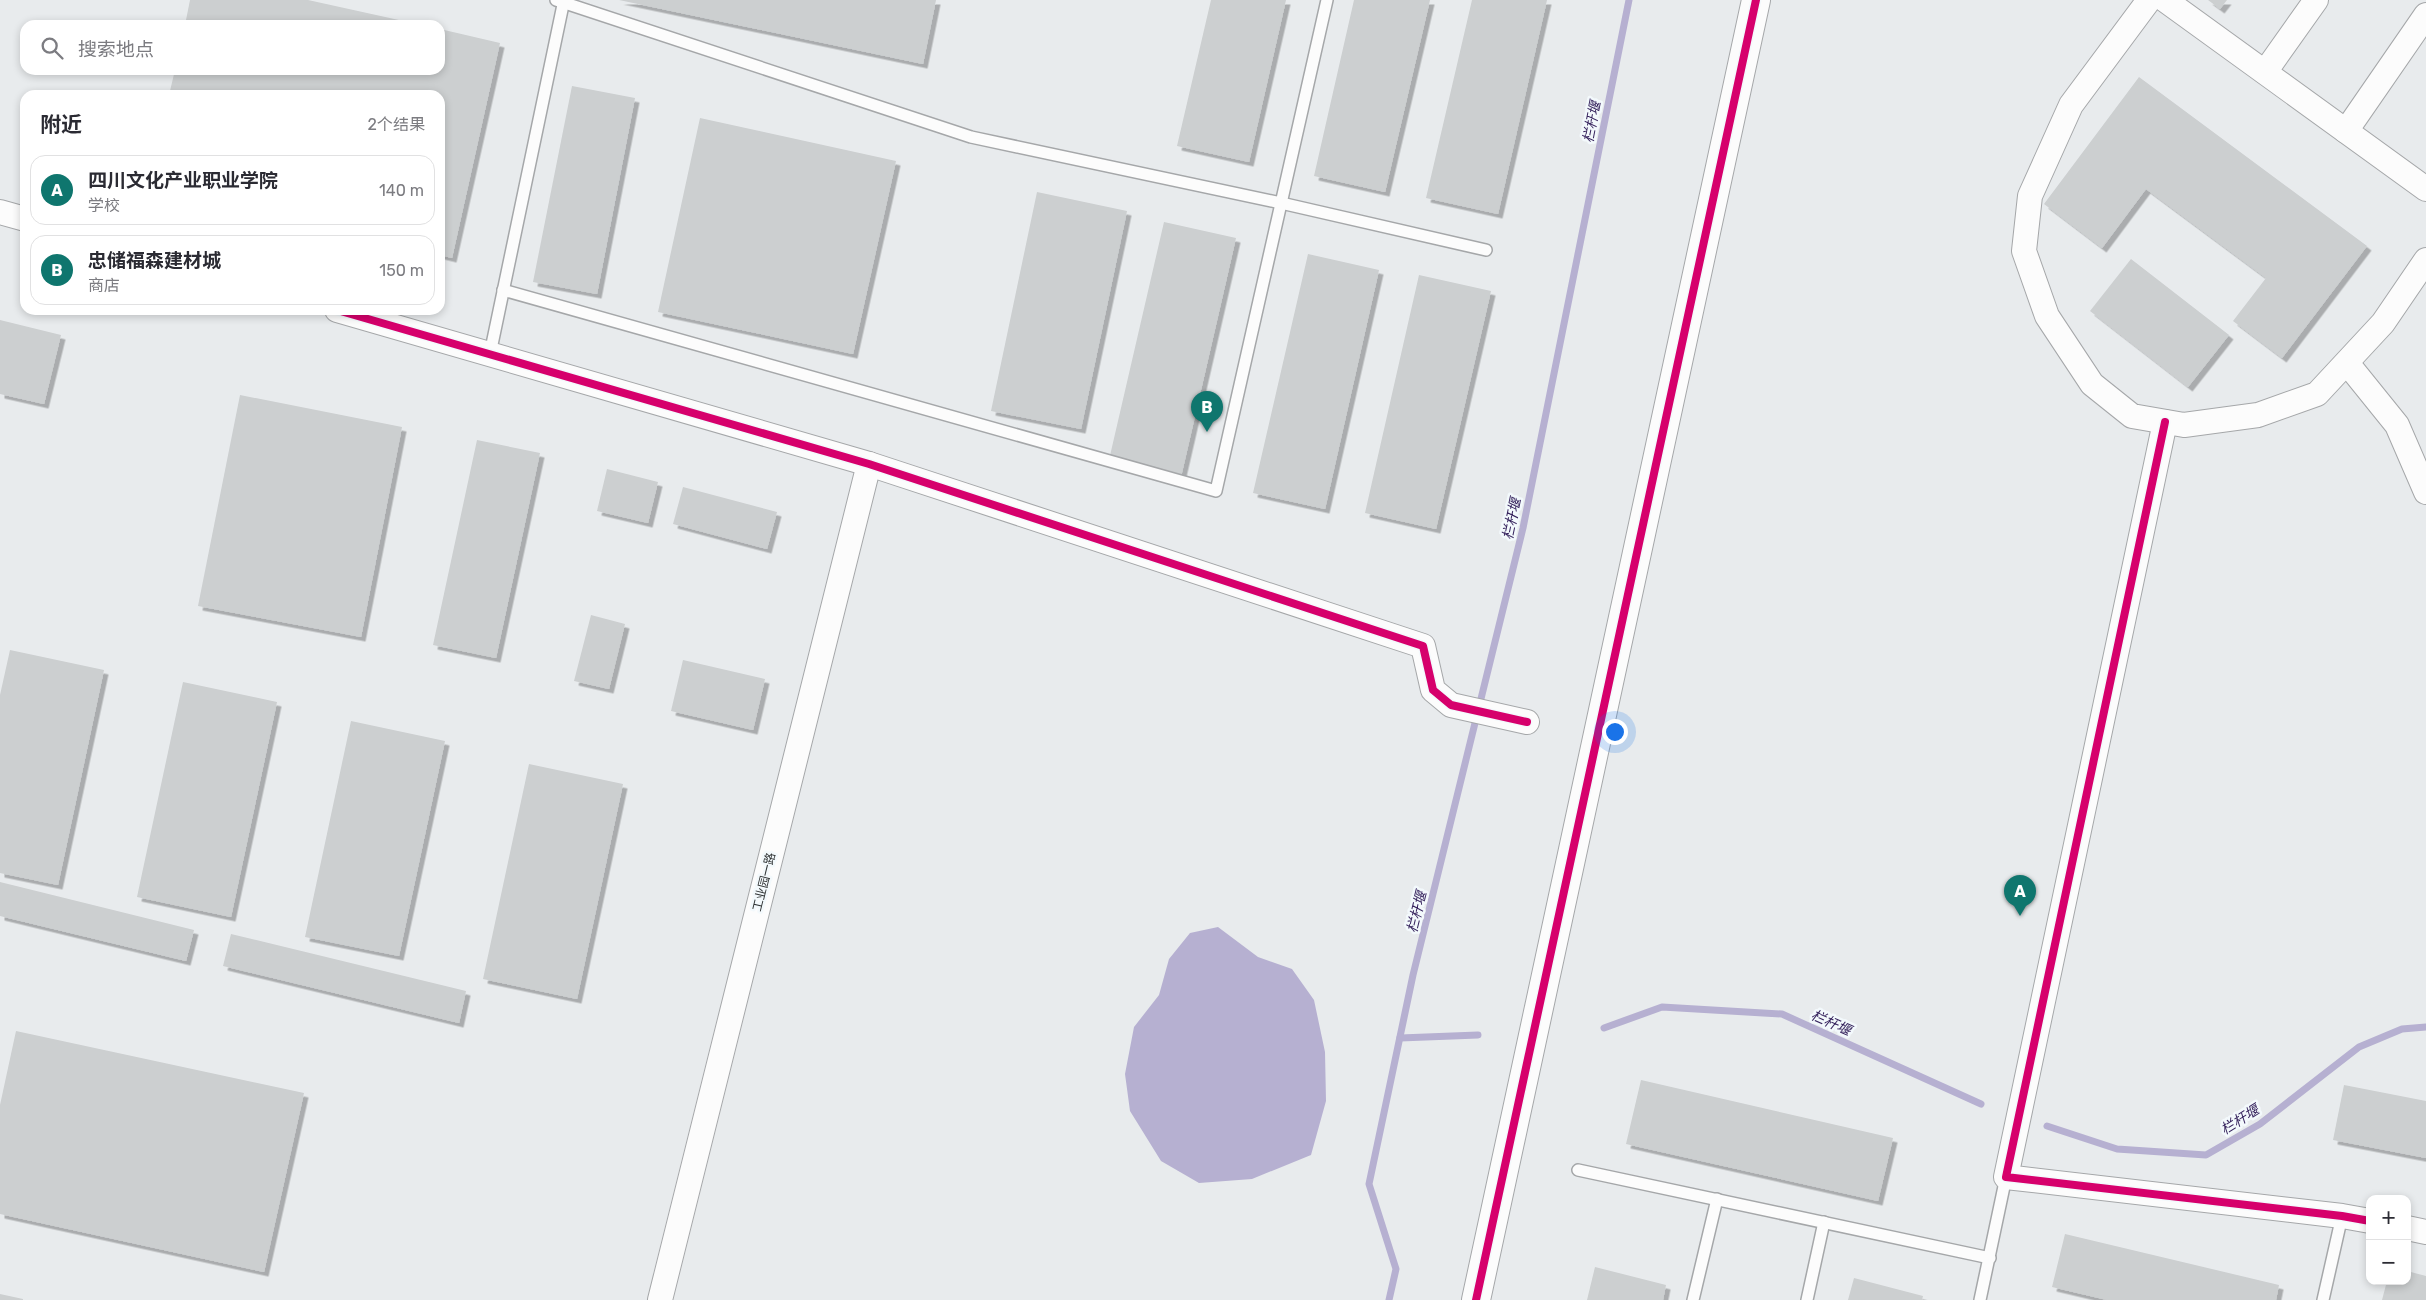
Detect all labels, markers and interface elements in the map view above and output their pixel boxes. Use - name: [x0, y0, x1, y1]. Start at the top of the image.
- search box: [20, 20, 445, 75]
- icon: search: [38, 34, 66, 62]
- text: 搜索地点: [78, 38, 154, 61]
- water label: 栏杆堰: [1580, 98, 1605, 144]
- text: 附近: [40, 112, 82, 137]
- text: 2个结果: [368, 115, 425, 134]
- text: 四川文化产业职业学院: [88, 169, 278, 192]
- text: A: [51, 181, 63, 200]
- text: 140 m: [379, 181, 424, 200]
- text: 学校: [88, 196, 120, 215]
- text: 忠储福森建材城: [88, 249, 221, 272]
- text: B: [51, 261, 63, 280]
- text: 150 m: [379, 261, 424, 280]
- text: 商店: [88, 276, 120, 295]
- pin: B: [1191, 391, 1223, 432]
- water label: 栏杆堰: [1499, 495, 1525, 541]
- your location: [1602, 719, 1628, 745]
- street label: 工业园一路: [750, 851, 778, 913]
- pin: A: [2004, 875, 2036, 916]
- water label: 栏杆堰: [1404, 888, 1431, 934]
- water label: 栏杆堰: [1808, 1007, 1855, 1040]
- water label: 栏杆堰: [2218, 1101, 2264, 1138]
- map controls: [2366, 1195, 2411, 1285]
- button: +: [2366, 1195, 2411, 1240]
- button: −: [2366, 1240, 2411, 1285]

